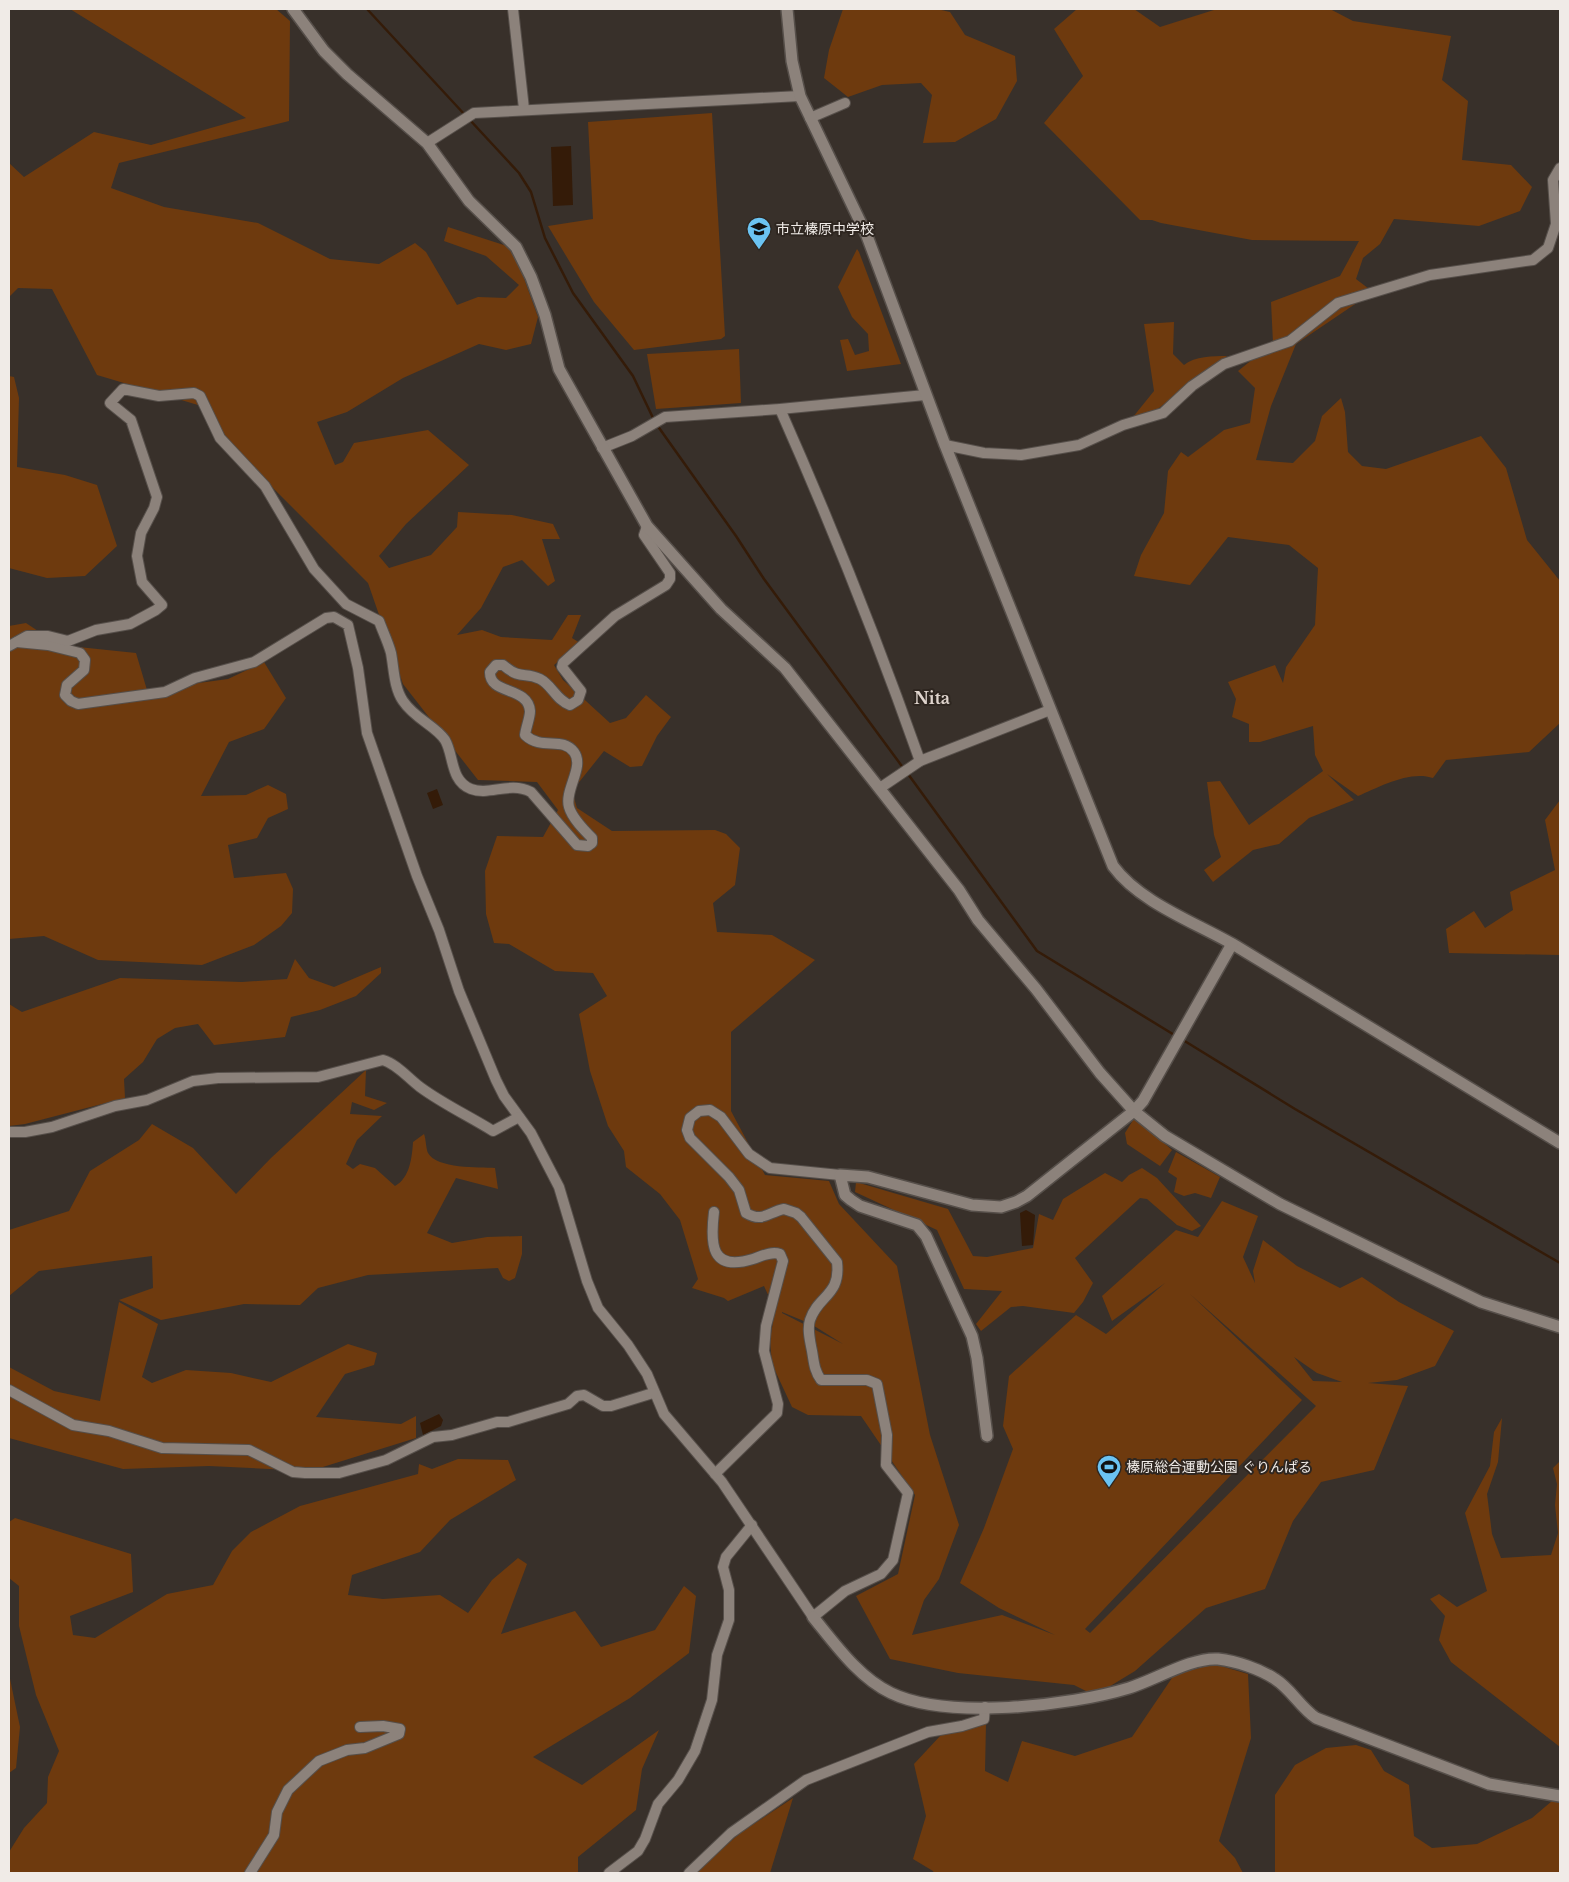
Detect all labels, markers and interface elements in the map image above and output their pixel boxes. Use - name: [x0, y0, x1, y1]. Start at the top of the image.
- school or university icon: 市立榛原中学校: [746, 216, 772, 250]
- place label: 市立榛原中学校: [776, 220, 874, 238]
- district label: Nita: [914, 688, 950, 708]
- sports icon: 榛原総合運動公園 ぐりんぱる: [1096, 1454, 1122, 1488]
- place label: 榛原総合運動公園 ぐりんぱる: [1126, 1458, 1312, 1476]

